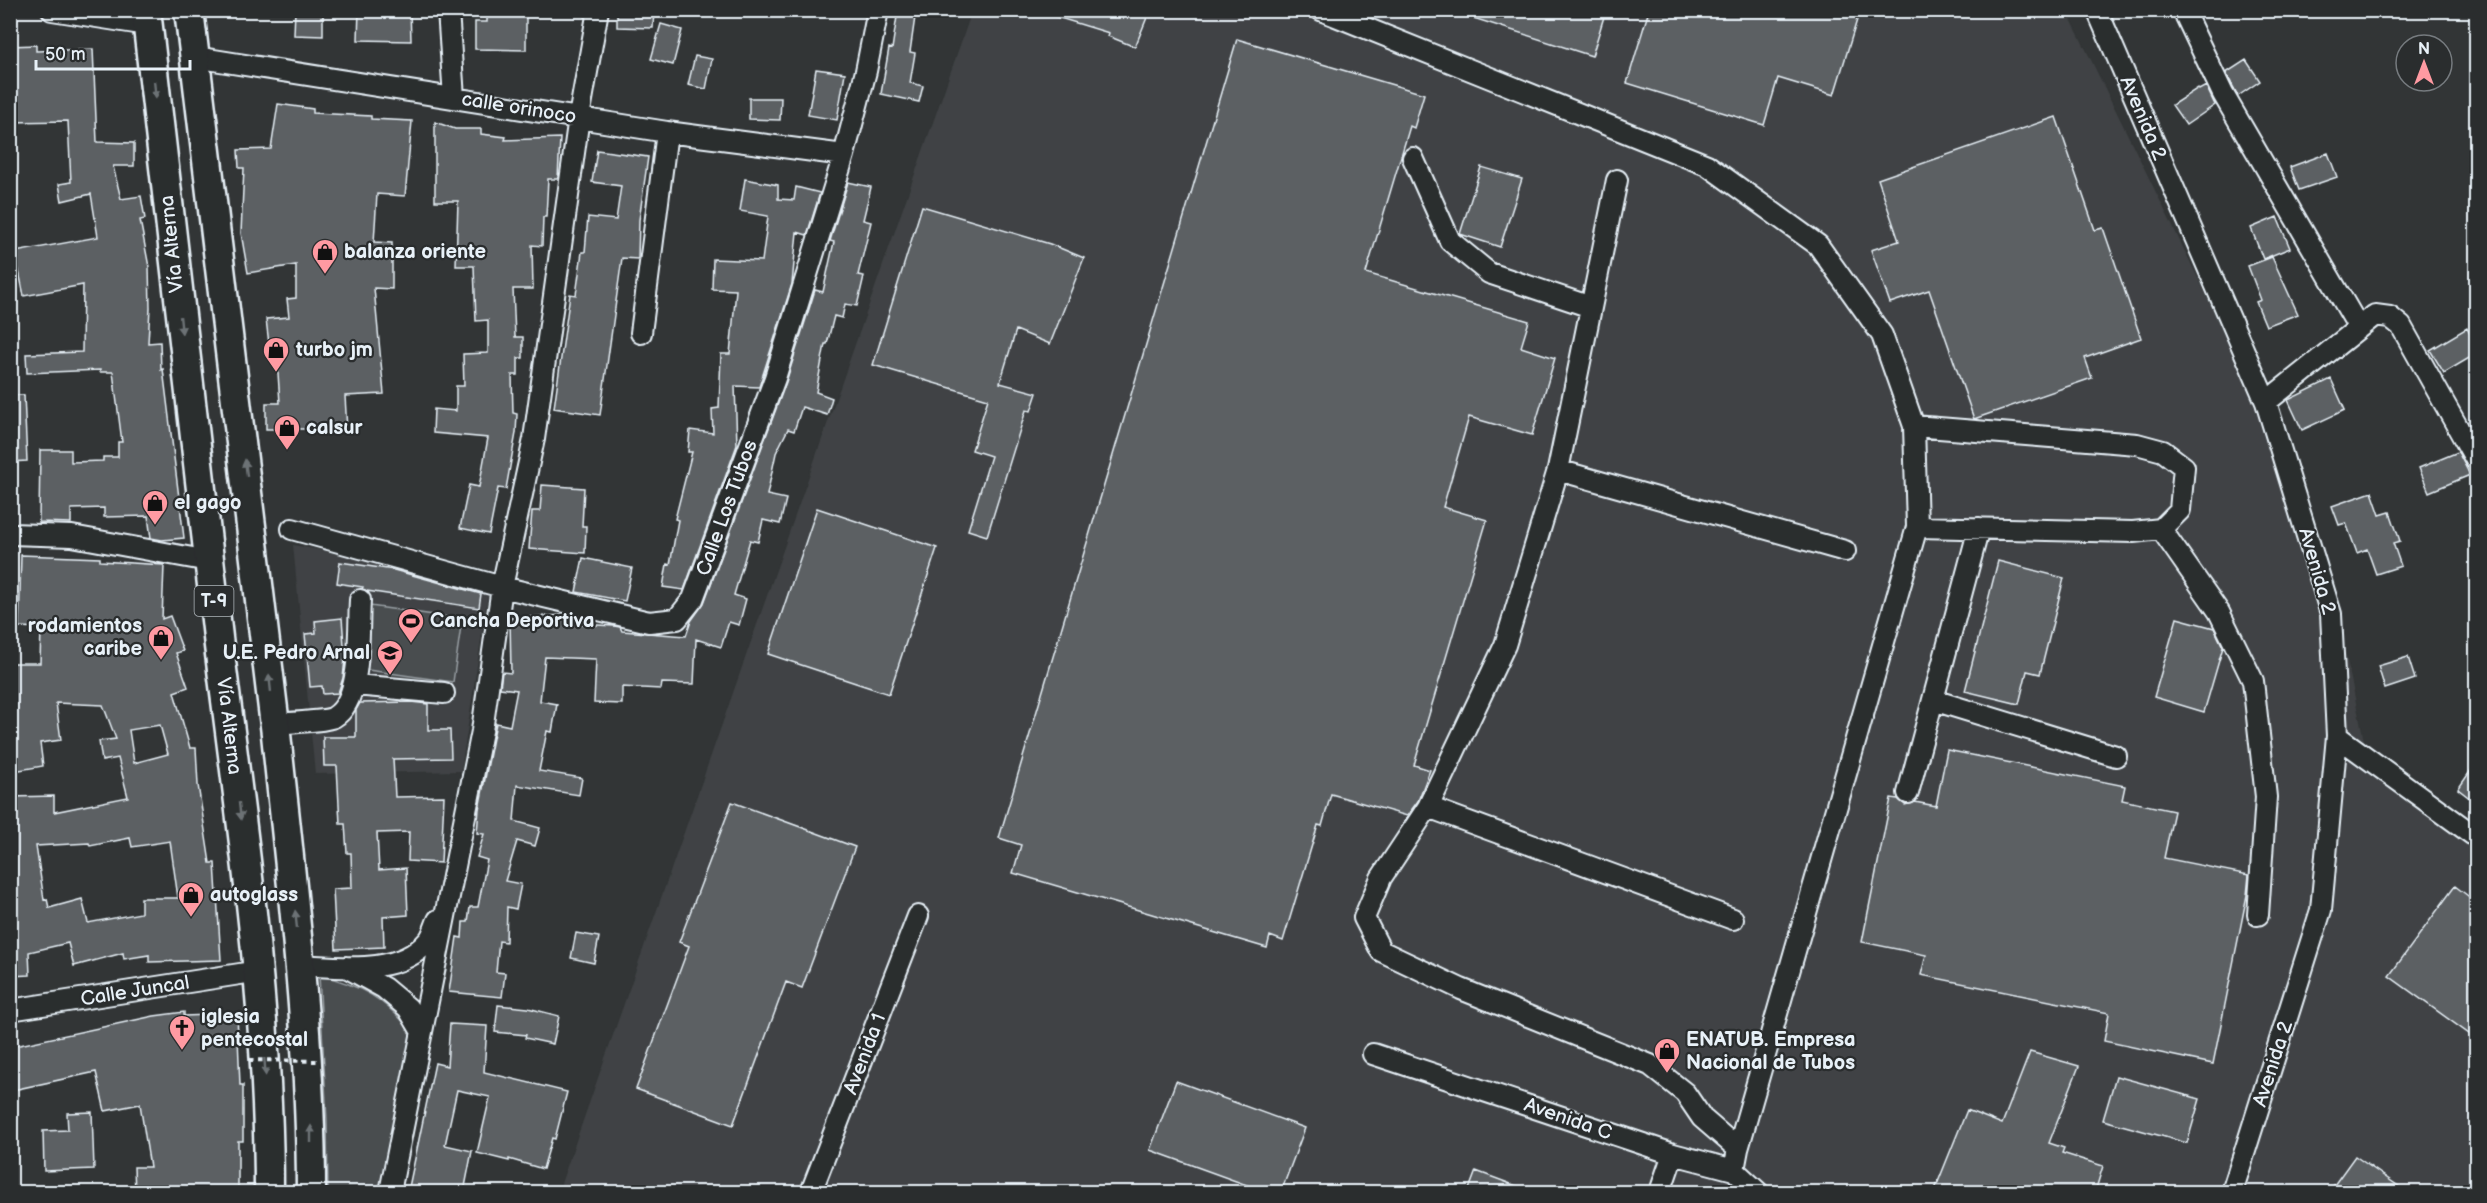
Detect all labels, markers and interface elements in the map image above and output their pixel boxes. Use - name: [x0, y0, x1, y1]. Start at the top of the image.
- scale bar: [36, 33, 190, 71]
- north arrow: [2394, 33, 2454, 93]
- text: N: [2418, 40, 2430, 59]
- text: 50 m: [45, 44, 86, 65]
- street label: Avenida 2: [2115, 72, 2171, 164]
- one-way arrow: [150, 80, 160, 99]
- street label: calle orinoco: [460, 87, 578, 129]
- street label: Vía Alterna: [155, 194, 189, 294]
- shop icon: balanza oriente: [310, 237, 340, 275]
- place label: balanza oriente: [344, 240, 486, 264]
- one-way arrow: [176, 316, 185, 335]
- shop icon: turbo jm: [261, 335, 291, 373]
- place label: turbo jm: [295, 338, 373, 362]
- shop icon: calsur: [272, 413, 302, 451]
- place label: calsur: [306, 416, 363, 440]
- street label: Calle Los Tubos: [691, 437, 763, 579]
- one-way arrow: [241, 459, 251, 478]
- shop icon: el gago: [140, 488, 170, 526]
- place label: el gago: [174, 491, 241, 515]
- street label: Avenida 2: [2293, 525, 2341, 617]
- road number: T-9: [194, 586, 234, 616]
- sports icon: Cancha Deportiva: [396, 606, 426, 644]
- place label: Cancha Deportiva: [430, 609, 594, 633]
- place label: rodamientos caribe: [28, 614, 142, 661]
- shop icon: rodamientos caribe: [146, 623, 176, 661]
- school or university icon: U.E. Pedro Arnal: [375, 638, 405, 676]
- place label: U.E. Pedro Arnal: [223, 641, 370, 665]
- one-way arrow: [265, 673, 275, 692]
- street label: Vía Alterna: [211, 676, 247, 776]
- one-way arrow: [235, 801, 244, 820]
- shop icon: autoglass: [176, 880, 206, 918]
- place label: autoglass: [210, 883, 298, 907]
- one-way arrow: [291, 909, 301, 928]
- street label: Calle Juncal: [79, 971, 191, 1011]
- place label: iglesia pentecostal: [201, 1005, 308, 1052]
- street label: Avenida 1: [839, 1010, 891, 1098]
- church icon: iglesia pentecostal: [167, 1013, 197, 1051]
- street label: Avenida 2: [2248, 1018, 2298, 1110]
- place label: ENATUB. Empresa Nacional de Tubos: [1686, 1028, 1856, 1075]
- shop icon: ENATUB. Empresa Nacional de Tubos: [1652, 1036, 1682, 1074]
- one-way arrow: [260, 1058, 270, 1077]
- street label: Avenida C: [1521, 1093, 1615, 1145]
- one-way arrow: [306, 1124, 316, 1143]

